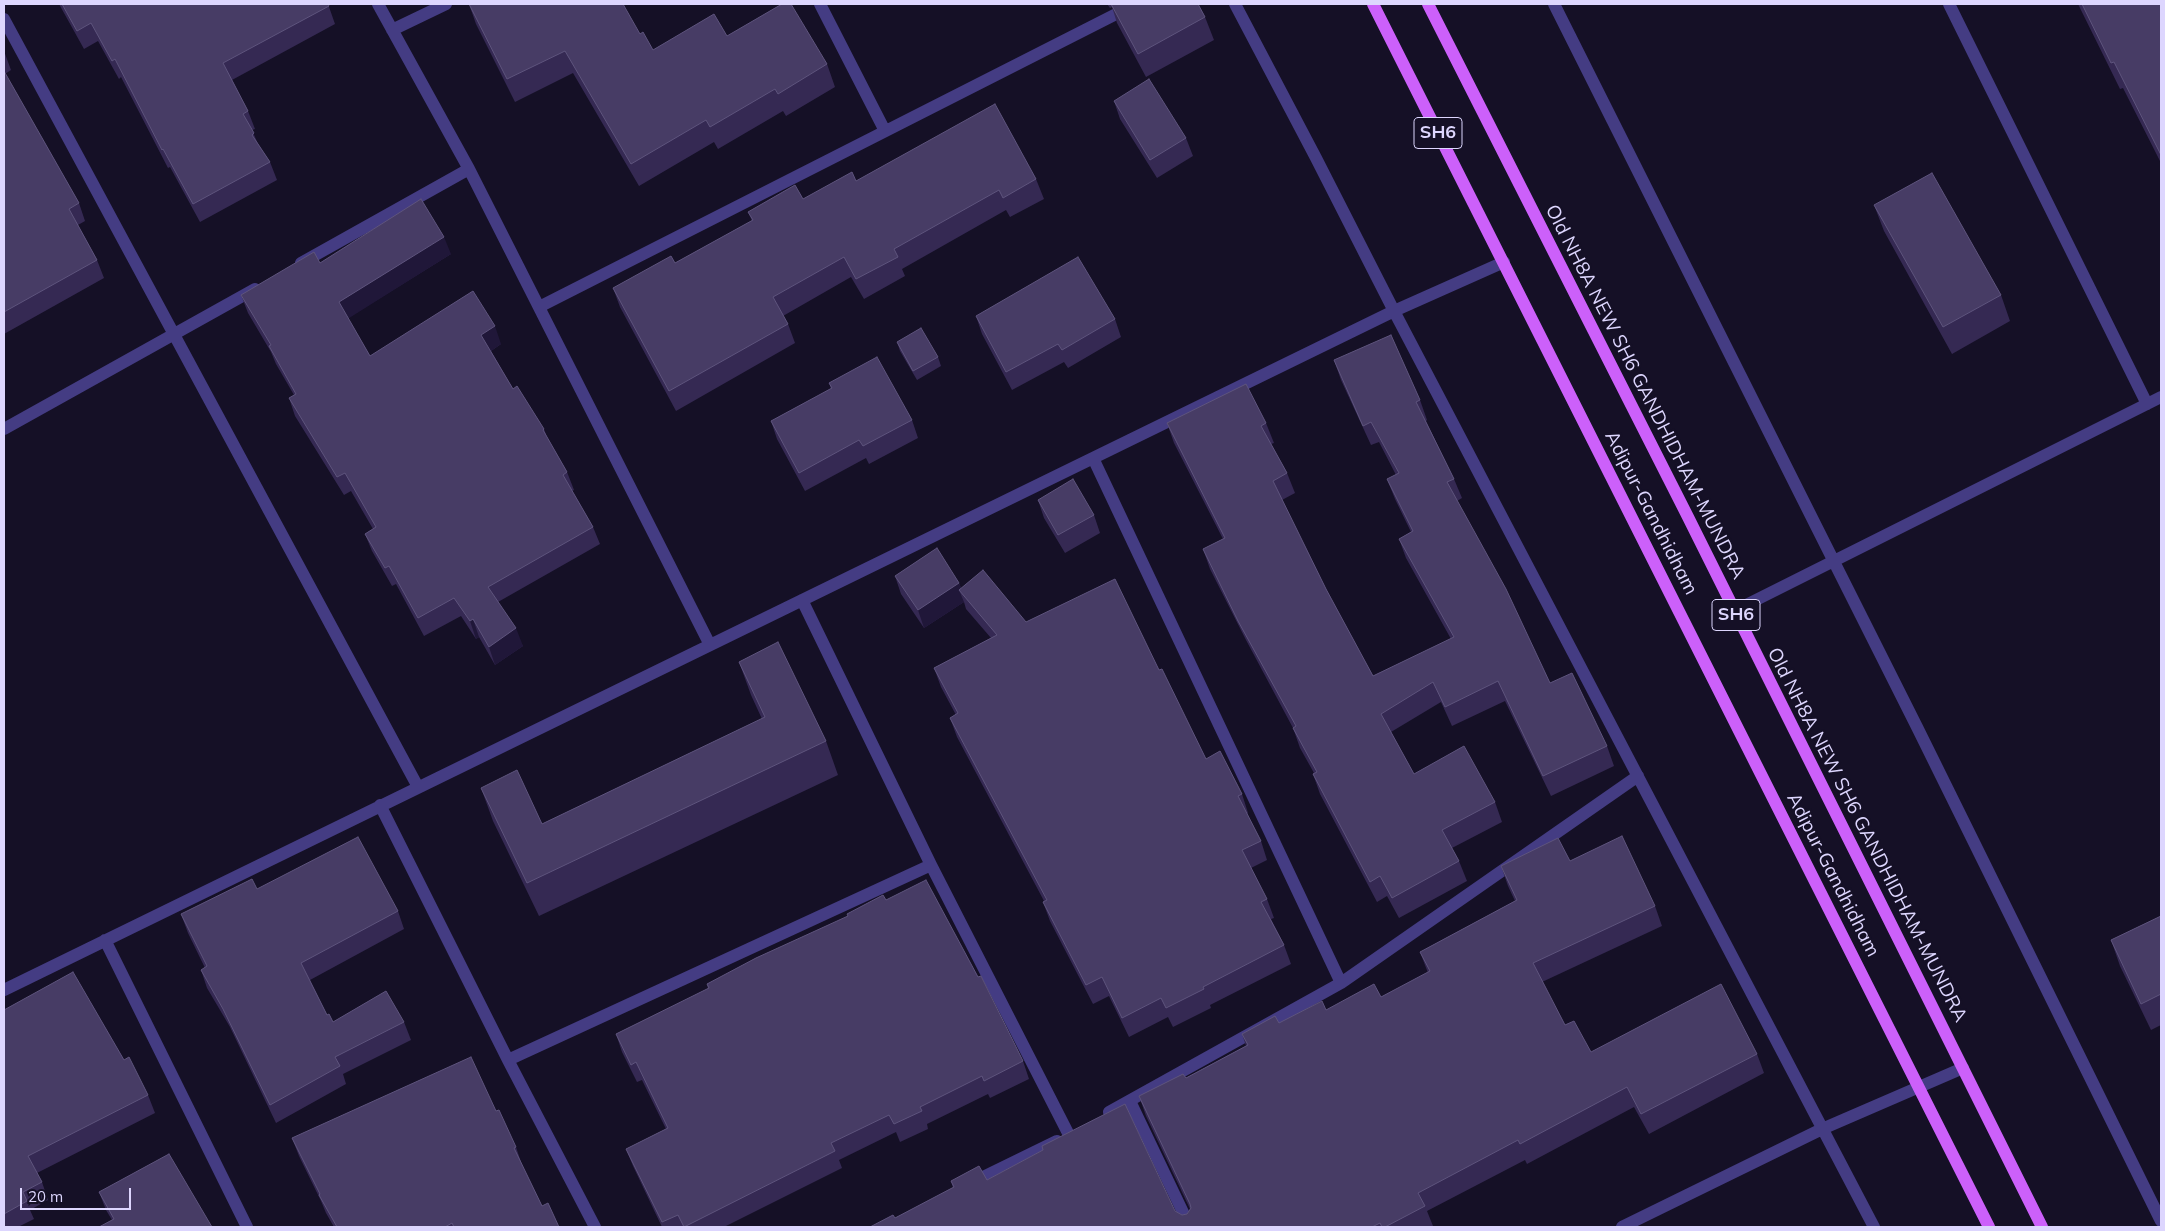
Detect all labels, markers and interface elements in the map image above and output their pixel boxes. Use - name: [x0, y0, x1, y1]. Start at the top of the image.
- road number: SH6: [1414, 118, 1462, 148]
- street label: Old NH8A NEW SH6 GANDHIDHAM-MUNDRA: [1540, 201, 1750, 583]
- street label: Adipur-Gandhidham: [1600, 427, 1702, 599]
- road number: SH6: [1712, 600, 1760, 630]
- street label: Old NH8A NEW SH6 GANDHIDHAM-MUNDRA: [1762, 644, 1972, 1026]
- street label: Adipur-Gandhidham: [1782, 789, 1884, 961]
- scale bar: [22, 1178, 134, 1210]
- text: 20 m: [28, 1187, 63, 1206]

